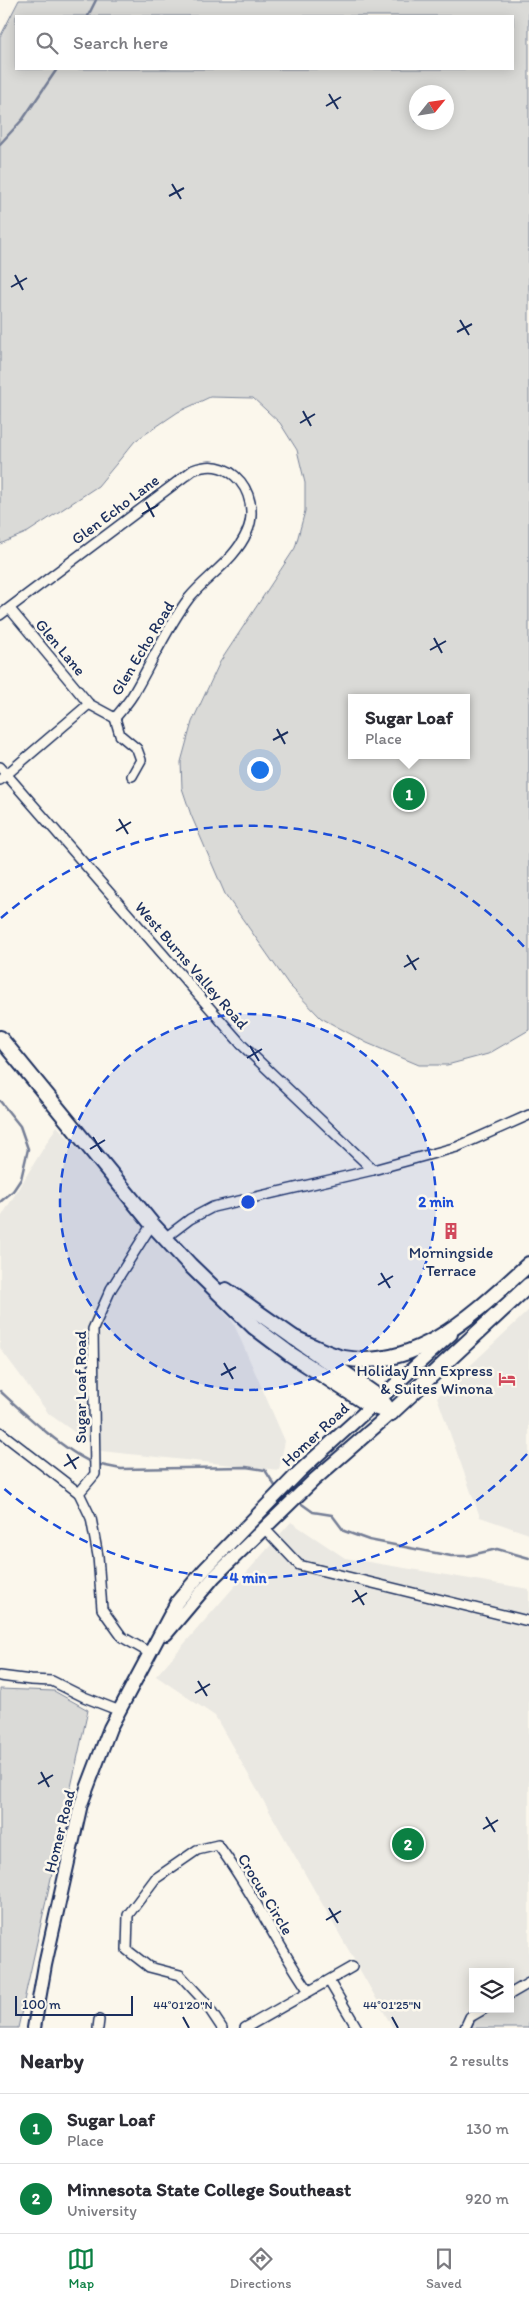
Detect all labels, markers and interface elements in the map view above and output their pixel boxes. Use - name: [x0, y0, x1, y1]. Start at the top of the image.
- search box: [15, 15, 514, 70]
- icon: search: [33, 29, 61, 57]
- text: Search here: [73, 31, 168, 54]
- north arrow: [409, 85, 454, 130]
- street label: Glen Echo Lane: [68, 470, 163, 548]
- street label: Glen Echo Road: [107, 597, 178, 699]
- street label: Glen Lane: [31, 615, 90, 680]
- popup: [348, 694, 470, 759]
- text: Sugar Loaf: [365, 706, 453, 729]
- text: Place: [365, 729, 402, 748]
- your location: [247, 757, 273, 783]
- pin: 1: [393, 775, 425, 813]
- street label: West Burns Valley Road: [131, 898, 252, 1033]
- centre of rings: [239, 1193, 257, 1211]
- text: 2 min: [418, 1193, 455, 1211]
- building icon: Morningside Terrace: [441, 1221, 461, 1241]
- place label: Morningside Terrace: [409, 1243, 493, 1280]
- street label: Sugar Loaf Road: [71, 1330, 90, 1443]
- place label: Holiday Inn Express & Suites Winona: [357, 1361, 494, 1398]
- hotel icon: Holiday Inn Express & Suites Winona: [497, 1369, 517, 1389]
- street label: Homer Road: [278, 1398, 353, 1470]
- text: 4 min: [230, 1569, 267, 1587]
- street label: Homer Road: [40, 1787, 79, 1875]
- pin: 2: [392, 1825, 424, 1863]
- street label: Crocus Circle: [234, 1850, 297, 1938]
- map controls: [469, 1968, 514, 2013]
- button: layers: [469, 1968, 514, 2013]
- scale bar: [15, 1993, 132, 2016]
- text: 100 m: [22, 1996, 61, 2013]
- text: 44°01'20"N: [153, 1998, 213, 2012]
- text: 44°01'25"N: [363, 1998, 421, 2012]
- text: Nearby: [20, 2048, 84, 2073]
- text: 2 results: [449, 2051, 509, 2070]
- text: Sugar Loaf: [67, 2108, 155, 2131]
- text: 1: [32, 2119, 40, 2138]
- text: 130 m: [466, 2119, 509, 2138]
- text: Place: [67, 2131, 104, 2150]
- text: Minnesota State College Southeast: [67, 2178, 351, 2201]
- text: 2: [32, 2189, 40, 2208]
- text: 920 m: [465, 2189, 509, 2208]
- text: University: [67, 2201, 137, 2220]
- tab: Map: [67, 2245, 95, 2292]
- tab: Directions: [230, 2245, 291, 2292]
- tab: Saved: [426, 2245, 462, 2292]

